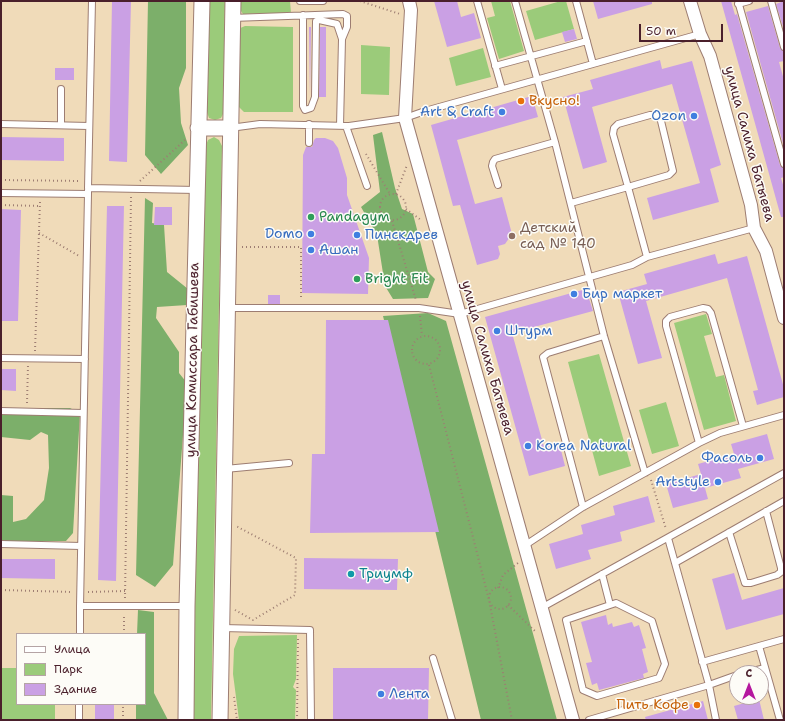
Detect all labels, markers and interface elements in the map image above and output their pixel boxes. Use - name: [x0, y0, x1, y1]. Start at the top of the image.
- scale bar: [641, 16, 725, 42]
- text: 50 m: [646, 23, 676, 39]
- street label: улица Салиха Батыева: [720, 64, 778, 224]
- place label: Вкусно!: [529, 93, 580, 109]
- marker: Вкусно!: [516, 96, 526, 106]
- place label: Art & Craft: [420, 104, 494, 120]
- marker: Art & Craft: [497, 107, 507, 117]
- place label: Ozon: [651, 108, 686, 124]
- marker: Ozon: [689, 111, 699, 121]
- place label: Pandagym: [319, 209, 390, 225]
- marker: Pandagym: [306, 212, 316, 222]
- place label: Детский сад № 140: [520, 220, 596, 252]
- place label: Domo: [265, 226, 303, 242]
- place label: Пинскдрев: [365, 227, 438, 243]
- marker: Domo: [306, 229, 316, 239]
- marker: Пинскдрев: [352, 230, 362, 240]
- marker: Детский сад № 140: [507, 231, 517, 241]
- place label: Ашан: [319, 242, 358, 258]
- marker: Ашан: [306, 245, 316, 255]
- street label: улица Комиссара Габишева: [183, 262, 203, 458]
- place label: Bright Fit: [365, 271, 429, 287]
- marker: Bright Fit: [352, 274, 362, 284]
- street label: улица Салиха Батыева: [457, 279, 517, 437]
- place label: Бир маркет: [582, 286, 662, 302]
- marker: Бир маркет: [569, 289, 579, 299]
- place label: Штурм: [505, 323, 552, 339]
- marker: Штурм: [492, 326, 502, 336]
- place label: Korea Natural: [536, 438, 631, 454]
- marker: Korea Natural: [523, 441, 533, 451]
- place label: Фасоль: [701, 450, 752, 466]
- marker: Фасоль: [755, 453, 765, 463]
- place label: Artstyle: [655, 474, 710, 490]
- marker: Artstyle: [713, 477, 723, 487]
- place label: Триумф: [359, 566, 413, 582]
- marker: Триумф: [346, 569, 356, 579]
- legend: [16, 633, 146, 705]
- text: Улица: [54, 641, 90, 657]
- text: Парк: [54, 661, 82, 677]
- north arrow: [729, 665, 769, 705]
- text: С: [746, 666, 752, 681]
- text: Здание: [54, 681, 97, 697]
- place label: Лента: [389, 686, 430, 702]
- marker: Лента: [376, 689, 386, 699]
- place label: Пить Кофе: [617, 697, 689, 713]
- marker: Пить Кофе: [692, 700, 702, 710]

